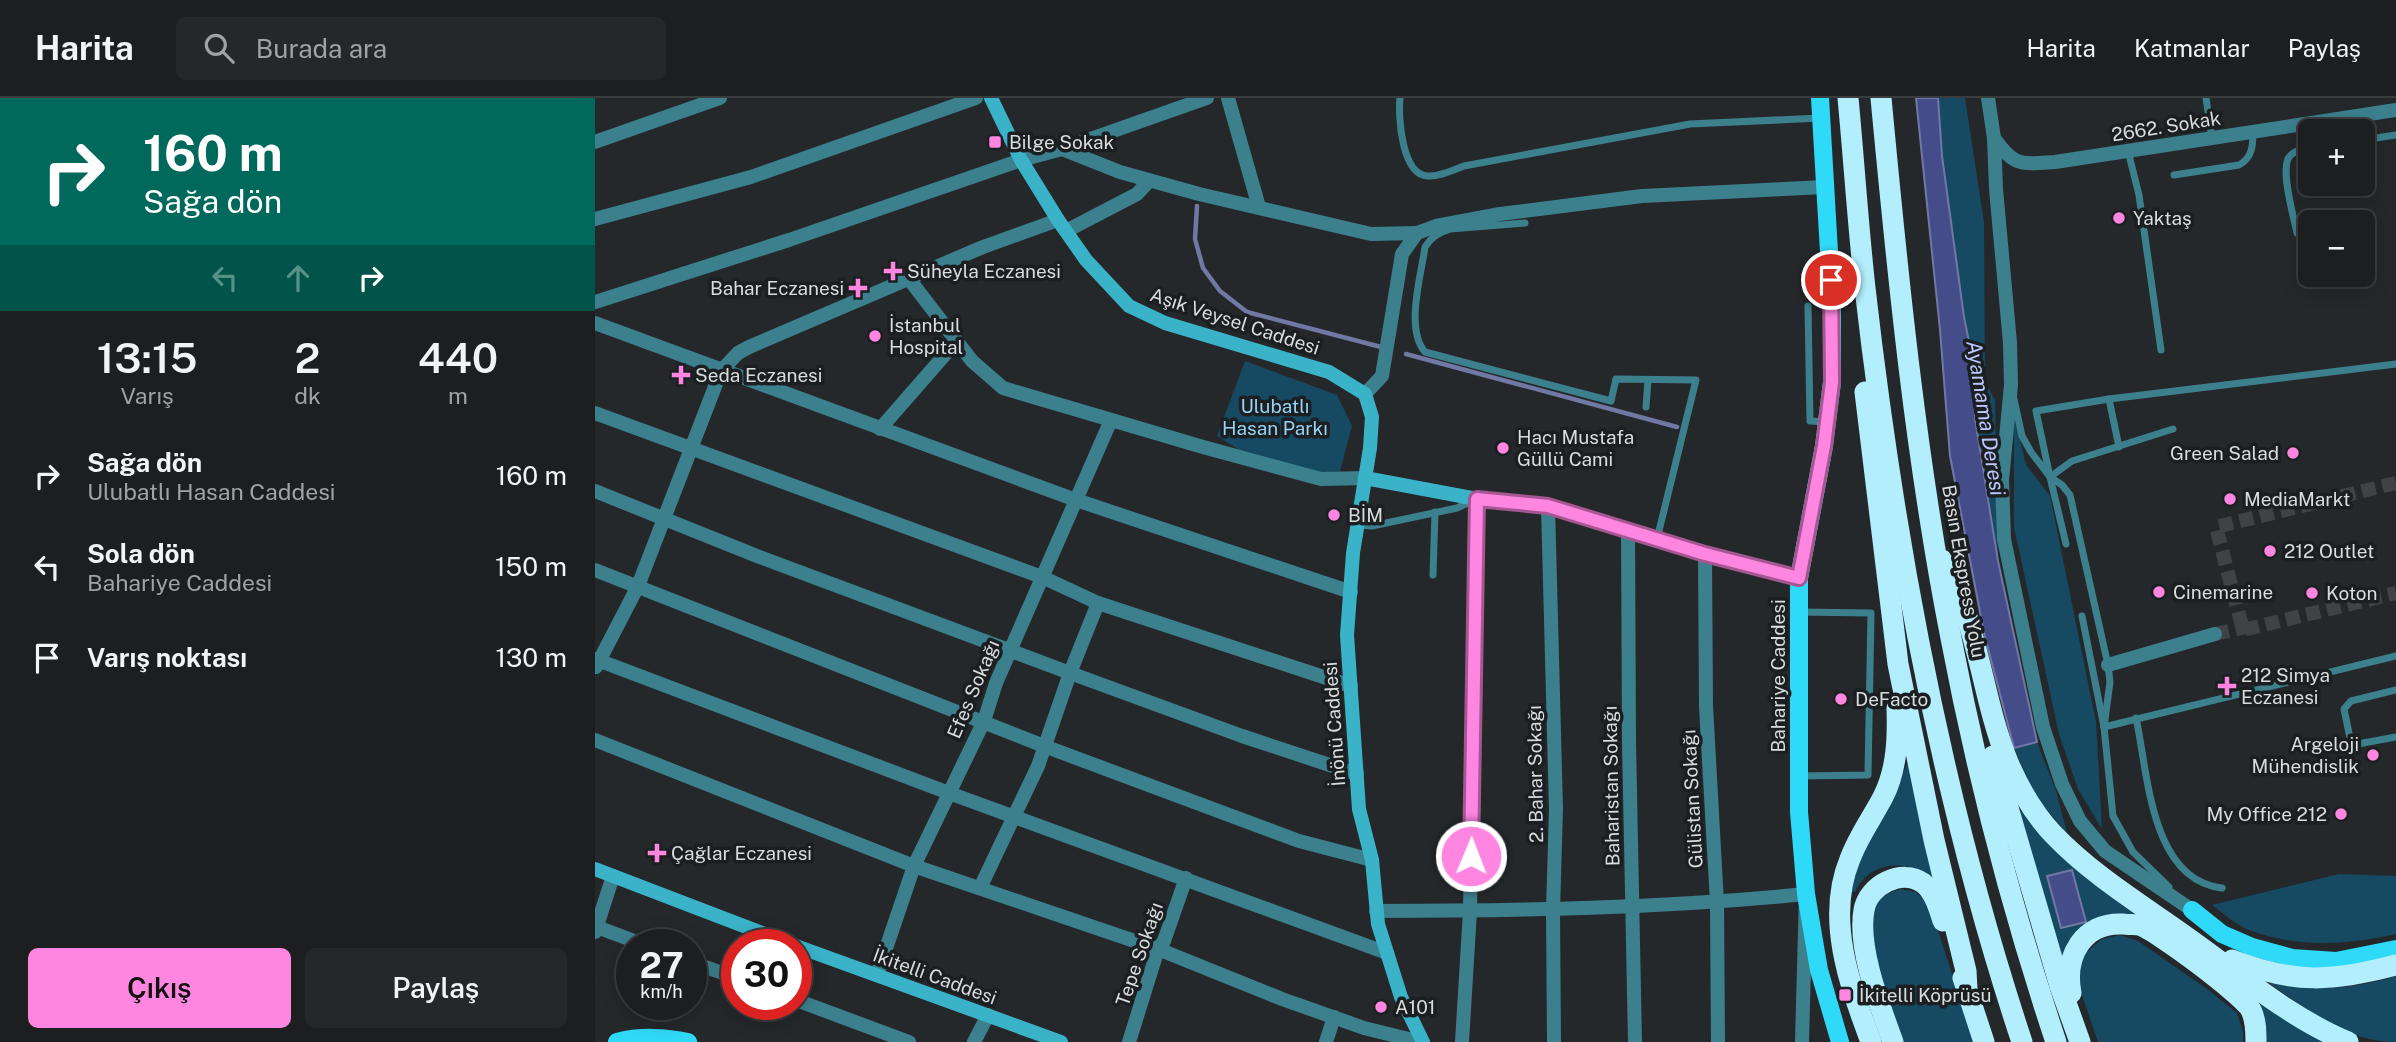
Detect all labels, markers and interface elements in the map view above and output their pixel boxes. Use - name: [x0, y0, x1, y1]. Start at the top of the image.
- search box: [176, 17, 666, 80]
- text: Harita: [35, 29, 134, 67]
- icon: search: [200, 29, 238, 67]
- text: Burada ara: [256, 33, 387, 64]
- text: Harita: [2027, 34, 2096, 62]
- text: Katmanlar: [2134, 34, 2250, 62]
- text: Paylaş: [2288, 34, 2361, 62]
- street label: 2662. Sokak: [2110, 106, 2222, 145]
- map controls: [2298, 119, 2375, 287]
- button: +: [2298, 119, 2375, 196]
- text: 160 m: [143, 124, 283, 182]
- icon: right: [28, 126, 119, 217]
- place label: Bilge Sokak: [1009, 131, 1115, 153]
- marker: Bilge Sokak: [987, 134, 1003, 150]
- text: Sağa dön: [143, 183, 282, 220]
- place label: Yaktaş: [2133, 207, 2192, 229]
- marker: Yaktaş: [2111, 210, 2127, 226]
- button: −: [2298, 210, 2375, 287]
- pin: [1801, 250, 1861, 310]
- icon: left: [206, 259, 244, 297]
- icon: ahead: [279, 259, 317, 297]
- icon: right: [352, 259, 390, 297]
- place label: Süheyla Eczanesi: [907, 260, 1061, 282]
- icon: arrive: [1812, 261, 1850, 299]
- marker: Süheyla Eczanesi: [885, 263, 901, 279]
- place label: Bahar Eczanesi: [710, 277, 844, 299]
- marker: Bahar Eczanesi: [850, 280, 866, 296]
- street label: Aşık Veysel Caddesi: [1148, 283, 1322, 359]
- place label: İstanbul Hospital: [889, 314, 963, 358]
- marker: İstanbul Hospital: [867, 328, 883, 344]
- text: 13:15: [97, 333, 197, 382]
- text: 2: [295, 333, 321, 382]
- text: 440: [418, 333, 498, 382]
- water label: Ayamama Deresi: [1961, 339, 2011, 497]
- place label: Seda Eczanesi: [695, 364, 822, 386]
- marker: Seda Eczanesi: [673, 367, 689, 383]
- text: Varış: [120, 382, 174, 409]
- text: dk: [294, 382, 321, 409]
- text: m: [448, 382, 468, 409]
- park label: Ulubatlı Hasan Parkı: [1222, 395, 1328, 439]
- place label: Hacı Mustafa Güllü Cami: [1517, 426, 1634, 470]
- marker: Hacı Mustafa Güllü Cami: [1495, 440, 1511, 456]
- place label: Green Salad: [2170, 442, 2279, 464]
- marker: Green Salad: [2285, 445, 2301, 461]
- text: Sağa dön: [87, 447, 202, 478]
- icon: right: [28, 457, 66, 495]
- text: 160 m: [496, 460, 567, 491]
- text: Ulubatlı Hasan Caddesi: [87, 478, 335, 505]
- street label: Basın Ekspress Yolu: [1938, 483, 1990, 659]
- place label: MediaMarkt: [2244, 488, 2351, 510]
- marker: MediaMarkt: [2222, 491, 2238, 507]
- place label: BİM: [1348, 504, 1383, 526]
- marker: BİM: [1326, 507, 1342, 523]
- text: Sola dön: [87, 538, 195, 569]
- place label: 212 Outlet: [2284, 540, 2374, 562]
- marker: 212 Outlet: [2262, 543, 2278, 559]
- icon: left: [28, 548, 66, 586]
- text: 150 m: [495, 551, 567, 582]
- text: Bahariye Caddesi: [87, 569, 272, 596]
- place label: Cinemarine: [2173, 581, 2273, 603]
- place label: Koton: [2326, 582, 2378, 604]
- marker: Cinemarine: [2151, 584, 2167, 600]
- marker: Koton: [2304, 585, 2320, 601]
- street label: Bahariye Caddesi: [1767, 600, 1789, 752]
- street label: Efes Sokağı: [942, 636, 1004, 742]
- icon: arrive: [28, 639, 66, 677]
- text: Varış noktası: [87, 642, 247, 673]
- text: 130 m: [495, 642, 567, 673]
- street label: İnönü Caddesi: [1319, 661, 1349, 787]
- place label: 212 Simya Eczanesi: [2241, 664, 2330, 708]
- marker: 212 Simya Eczanesi: [2219, 678, 2235, 694]
- place label: DeFacto: [1855, 688, 1928, 710]
- marker: DeFacto: [1833, 691, 1849, 707]
- street label: 2. Bahar Sokağı: [1523, 705, 1547, 843]
- street label: Baharistan Sokağı: [1599, 706, 1623, 866]
- street label: Gülistan Sokağı: [1677, 729, 1707, 869]
- place label: Argeloji Mühendislik: [2252, 733, 2359, 777]
- marker: Argeloji Mühendislik: [2365, 747, 2381, 763]
- place label: My Office 212: [2206, 803, 2327, 825]
- marker: My Office 212: [2333, 806, 2349, 822]
- position arrow: [1434, 819, 1508, 893]
- place label: Çağlar Eczanesi: [671, 842, 812, 864]
- marker: Çağlar Eczanesi: [649, 845, 665, 861]
- street label: Tepe Sokağı: [1111, 899, 1167, 1009]
- speed limit sign: 30: [721, 929, 812, 1020]
- street label: İkitelli Caddesi: [870, 943, 1000, 1009]
- text: 27: [639, 945, 684, 986]
- button: Çıkış: [28, 948, 291, 1028]
- button: Paylaş: [305, 948, 567, 1028]
- text: km/h: [640, 981, 683, 1002]
- place label: İkitelli Köprüsü: [1859, 984, 1991, 1006]
- marker: İkitelli Köprüsü: [1837, 987, 1853, 1003]
- place label: A101: [1395, 996, 1436, 1018]
- marker: A101: [1373, 999, 1389, 1015]

